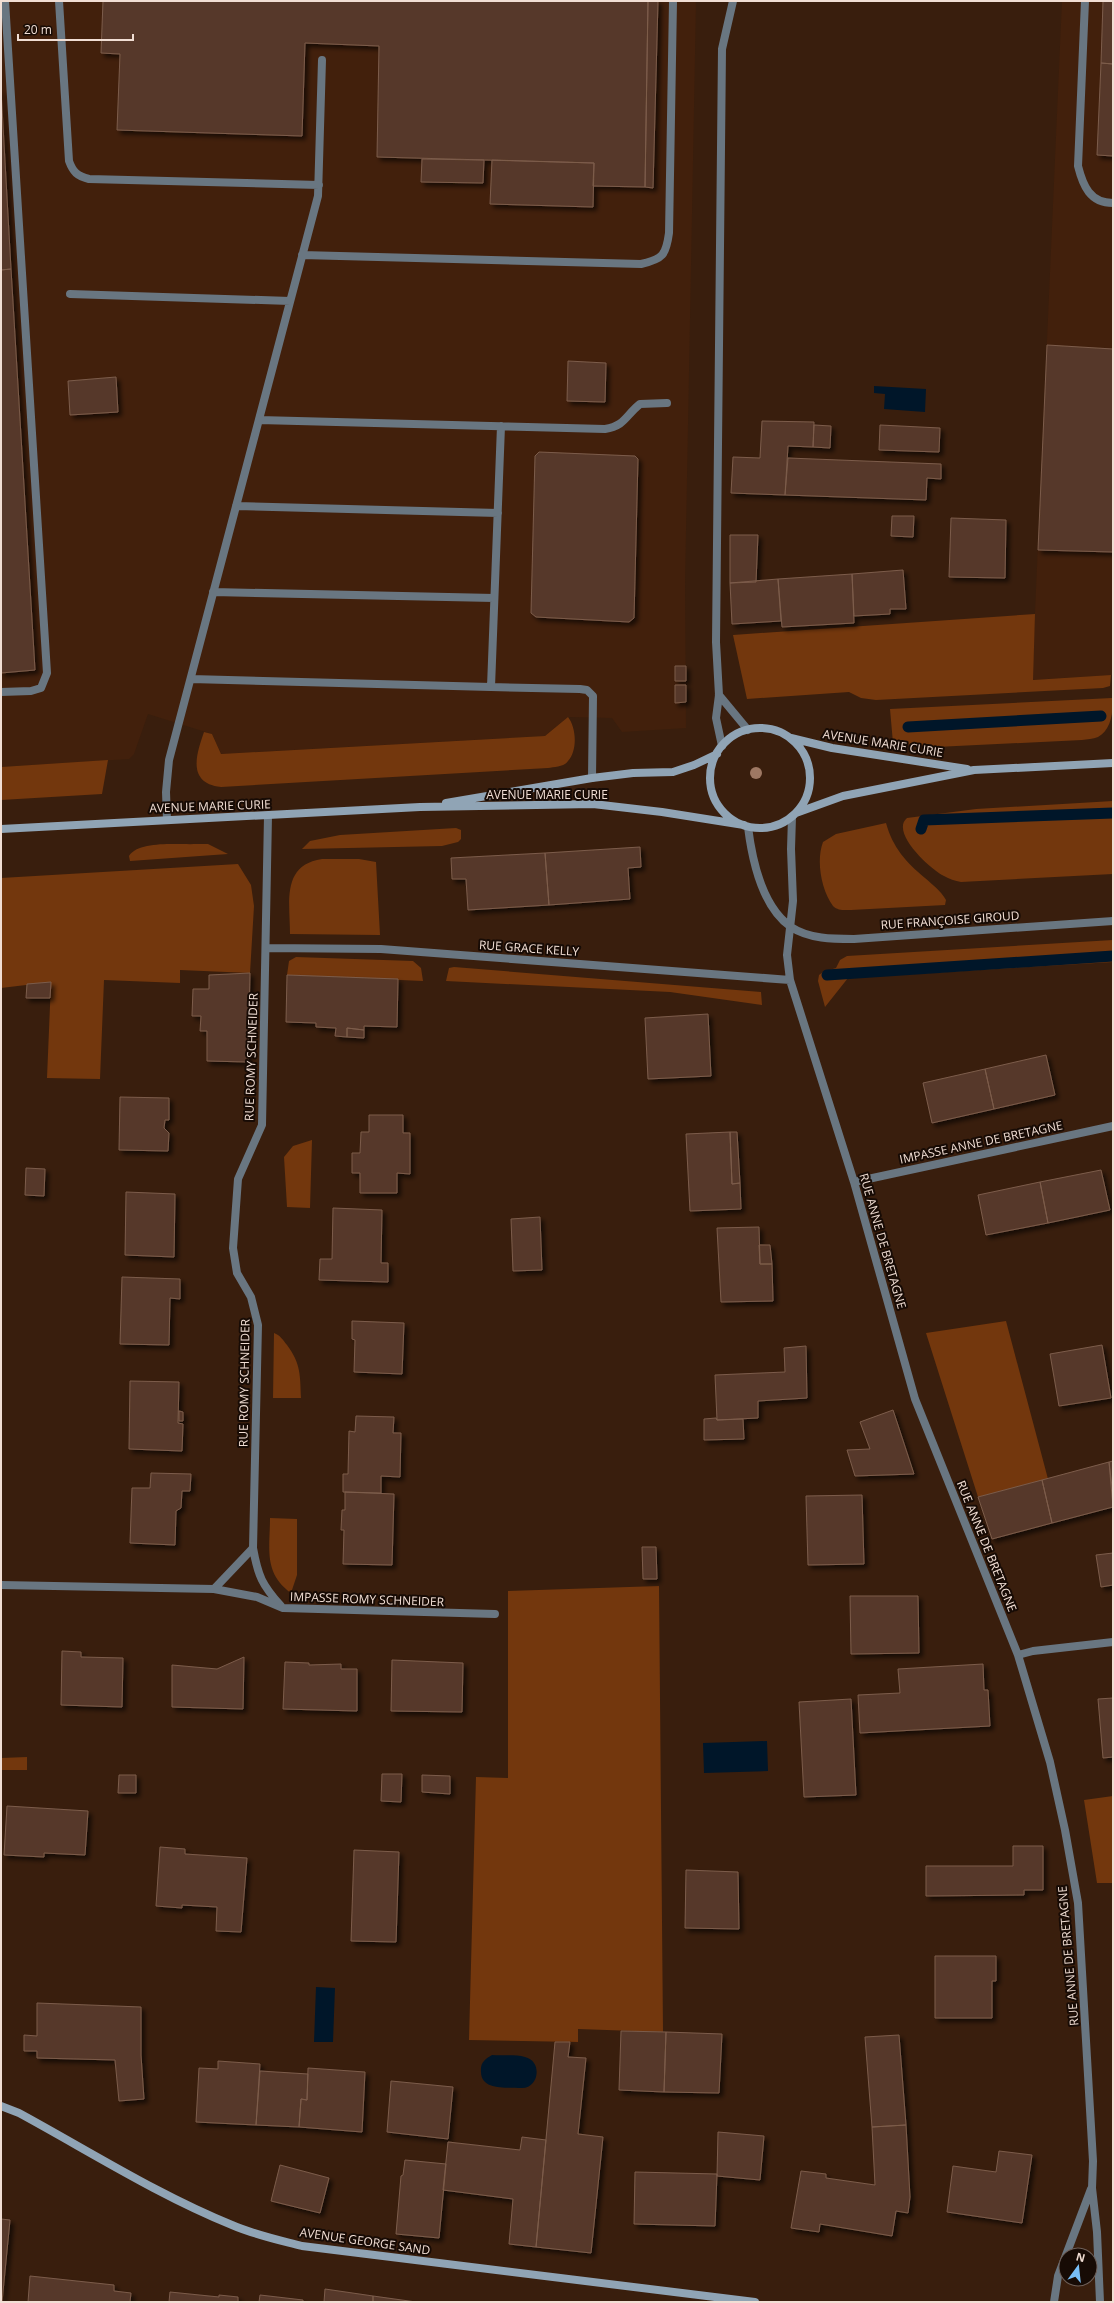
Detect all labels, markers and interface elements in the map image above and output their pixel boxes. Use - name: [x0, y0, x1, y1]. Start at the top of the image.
- scale bar: [18, 16, 133, 42]
- text: 20 m: [24, 21, 52, 38]
- street label: AVENUE MARIE CURIE: [822, 725, 944, 761]
- street label: AVENUE MARIE CURIE: [486, 786, 608, 803]
- street label: AVENUE MARIE CURIE: [149, 795, 271, 817]
- street label: RUE FRANÇOISE GIROUD: [880, 907, 1020, 933]
- street label: RUE GRACE KELLY: [478, 936, 580, 960]
- street label: RUE ROMY SCHNEIDER: [240, 992, 262, 1121]
- street label: IMPASSE ANNE DE BRETAGNE: [898, 1116, 1064, 1168]
- street label: RUE ANNE DE BRETAGNE: [855, 1171, 911, 1311]
- street label: RUE ROMY SCHNEIDER: [234, 1318, 254, 1447]
- street label: RUE ANNE DE BRETAGNE: [953, 1478, 1021, 1614]
- street label: IMPASSE ROMY SCHNEIDER: [290, 1588, 445, 1610]
- street label: RUE ANNE DE BRETAGNE: [1053, 1885, 1083, 2027]
- street label: AVENUE GEORGE SAND: [299, 2223, 431, 2259]
- north arrow: [1058, 2247, 1098, 2287]
- text: N: [1074, 2248, 1087, 2265]

